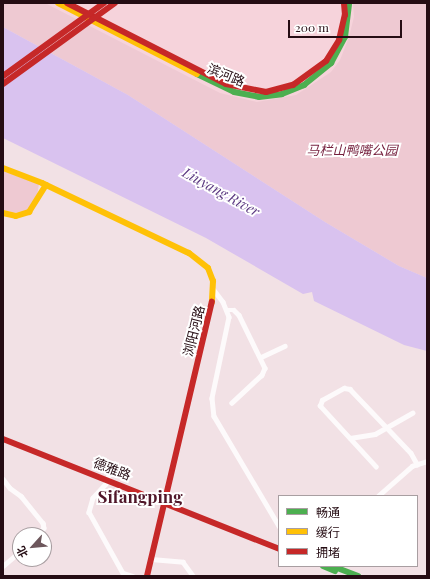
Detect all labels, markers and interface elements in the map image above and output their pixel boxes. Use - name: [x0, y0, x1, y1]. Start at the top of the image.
- scale bar: [290, 12, 404, 38]
- text: 200 m: [295, 19, 329, 35]
- street label: 滨河路: [205, 60, 247, 90]
- park label: 马栏山鸭嘴公园: [307, 142, 397, 158]
- water label: Liuyang River: [180, 164, 262, 220]
- street label: 浏阳河路: [180, 304, 208, 358]
- street label: 德雅路: [91, 455, 133, 483]
- district label: Sifangping: [97, 487, 183, 507]
- legend: [278, 495, 418, 567]
- text: 畅通: [316, 504, 340, 520]
- text: 缓行: [316, 524, 340, 540]
- north arrow: [12, 527, 52, 567]
- text: 北: [13, 544, 31, 561]
- text: 拥堵: [316, 544, 340, 560]

